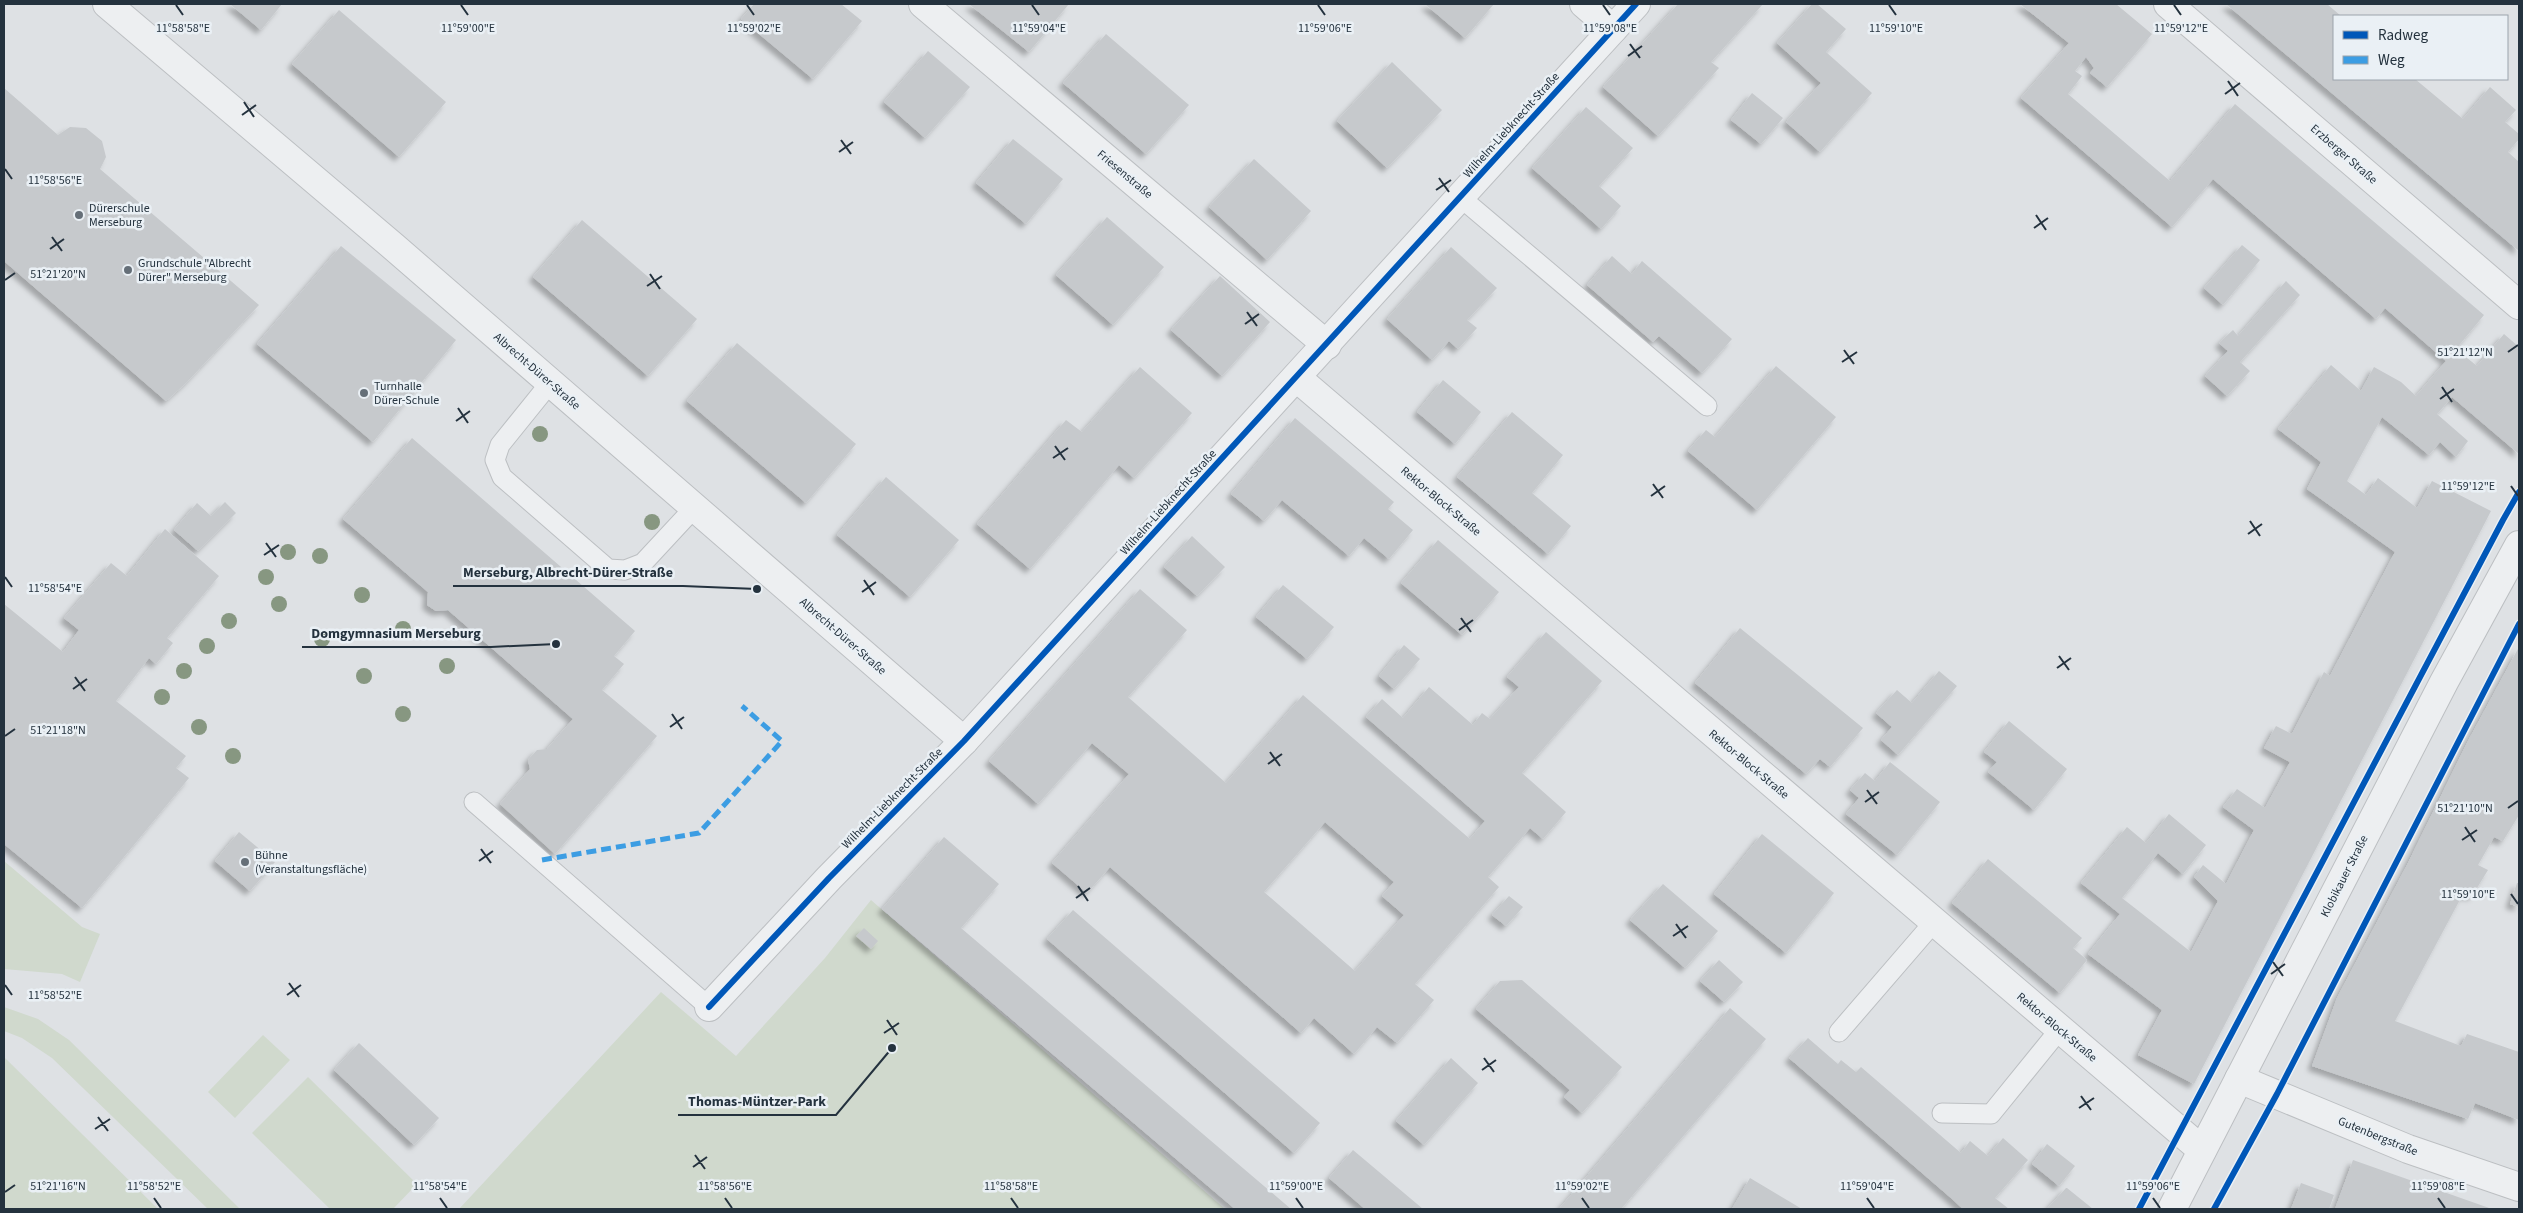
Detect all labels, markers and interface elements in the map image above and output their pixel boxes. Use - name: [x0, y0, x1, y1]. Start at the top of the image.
- legend: [2333, 15, 2508, 80]
- text: 11°58'58"E: [156, 20, 210, 37]
- text: 11°59'00"E: [441, 20, 495, 37]
- text: 11°59'02"E: [727, 20, 781, 37]
- text: 11°59'04"E: [1012, 20, 1066, 37]
- text: 11°59'06"E: [1298, 20, 1352, 37]
- text: 11°59'08"E: [1583, 20, 1637, 37]
- text: 11°59'10"E: [1869, 20, 1923, 37]
- text: 11°59'12"E: [2154, 20, 2208, 37]
- text: Radweg: [2378, 25, 2428, 46]
- text: Weg: [2378, 50, 2405, 71]
- street label: Wilhelm-Liebknecht-Straße: [1459, 69, 1563, 182]
- street label: Erzberger Straße: [2307, 121, 2381, 188]
- street label: Friesenstraße: [1093, 146, 1156, 203]
- text: 11°58'56"E: [28, 172, 82, 189]
- place label: Dürerschule Merseburg: [89, 200, 150, 231]
- marker: Dürerschule Merseburg: [73, 209, 85, 221]
- place label: Grundschule "Albrecht Dürer" Merseburg: [138, 255, 251, 286]
- marker: Grundschule "Albrecht Dürer" Merseburg: [122, 264, 134, 276]
- text: 51°21'20"N: [30, 266, 86, 283]
- street label: Albrecht-Dürer-Straße: [490, 329, 584, 414]
- text: 51°21'12"N: [2437, 344, 2493, 361]
- place label: Turnhalle Dürer-Schule: [374, 378, 439, 409]
- marker: Turnhalle Dürer-Schule: [358, 387, 370, 399]
- street label: Wilhelm-Liebknecht-Straße: [1116, 446, 1220, 559]
- street label: Rektor-Block-Straße: [1397, 463, 1485, 540]
- text: 11°59'12"E: [2441, 478, 2495, 495]
- callout: Merseburg, Albrecht-Dürer-Straße: [453, 557, 683, 586]
- text: Merseburg, Albrecht-Dürer-Straße: [463, 563, 673, 583]
- text: 11°58'54"E: [28, 580, 82, 597]
- street label: Albrecht-Dürer-Straße: [796, 594, 890, 679]
- callout: Domgymnasium Merseburg: [302, 618, 491, 647]
- text: Domgymnasium Merseburg: [311, 624, 481, 644]
- text: 51°21'18"N: [30, 722, 86, 739]
- street label: Rektor-Block-Straße: [1705, 726, 1793, 803]
- street label: Wilhelm-Liebknecht-Straße: [838, 744, 947, 853]
- text: 51°21'10"N: [2437, 800, 2493, 817]
- street label: Klobikauer Straße: [2316, 832, 2372, 920]
- place label: Bühne (Veranstaltungsfläche): [255, 847, 367, 878]
- marker: Bühne (Veranstaltungsfläche): [239, 856, 251, 868]
- text: 11°59'10"E: [2441, 886, 2495, 903]
- text: 11°58'52"E: [28, 987, 82, 1004]
- street label: Rektor-Block-Straße: [2013, 989, 2101, 1066]
- callout: Thomas-Müntzer-Park: [678, 1086, 836, 1115]
- text: Thomas-Müntzer-Park: [688, 1092, 826, 1112]
- street label: Gutenbergstraße: [2335, 1113, 2420, 1160]
- text: 51°21'16"N: [30, 1178, 86, 1195]
- text: 11°58'52"E: [127, 1178, 181, 1195]
- text: 11°58'54"E: [413, 1178, 467, 1195]
- text: 11°58'56"E: [698, 1178, 752, 1195]
- text: 11°58'58"E: [984, 1178, 1038, 1195]
- text: 11°59'00"E: [1269, 1178, 1323, 1195]
- text: 11°59'02"E: [1555, 1178, 1609, 1195]
- text: 11°59'04"E: [1840, 1178, 1894, 1195]
- text: 11°59'06"E: [2126, 1178, 2180, 1195]
- text: 11°59'08"E: [2411, 1178, 2465, 1195]

